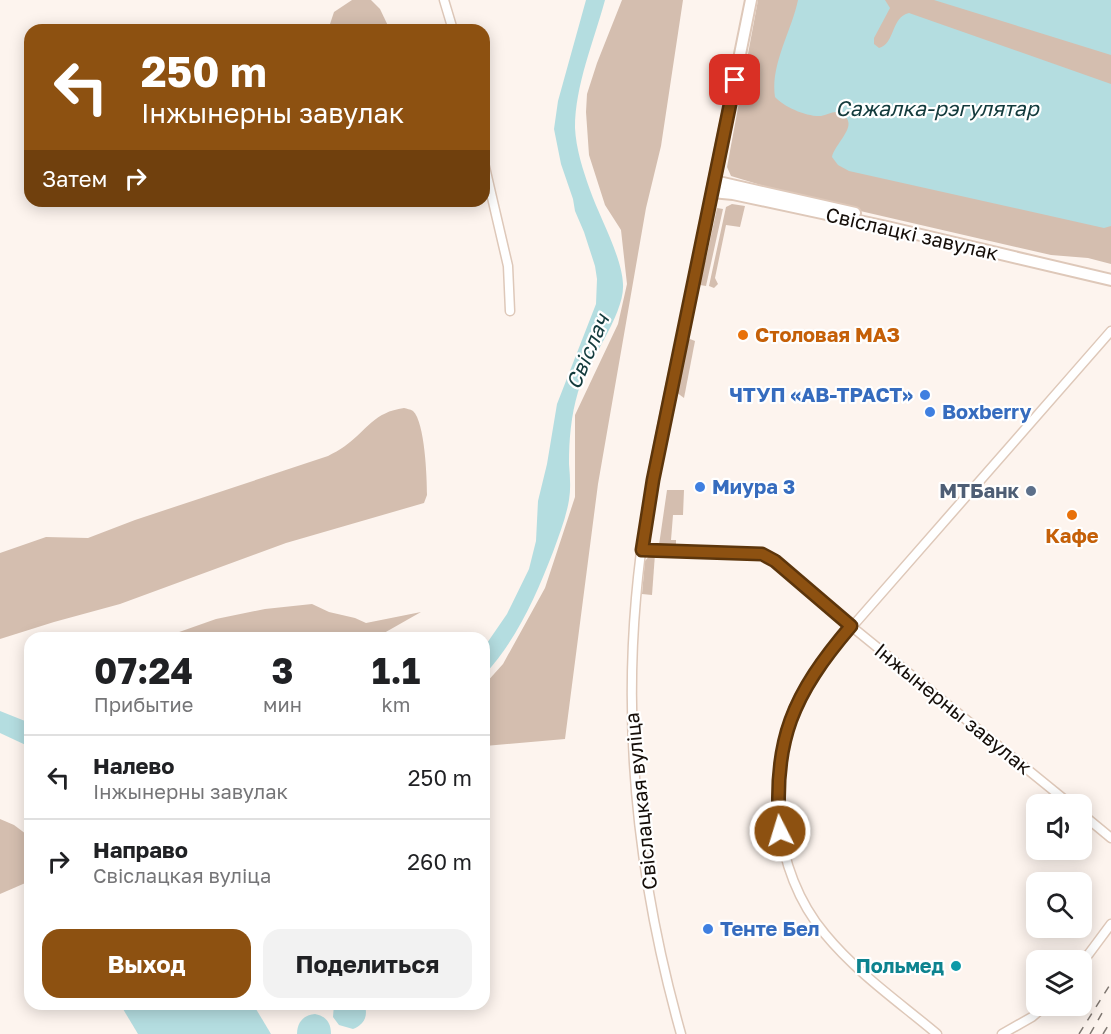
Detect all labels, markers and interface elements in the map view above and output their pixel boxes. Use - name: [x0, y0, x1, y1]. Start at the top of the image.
- text: 250 m: [141, 46, 267, 96]
- icon: left: [42, 48, 120, 126]
- pin: [709, 54, 760, 105]
- icon: arrive: [718, 63, 751, 96]
- water label: Сажалка-рэгулятар: [835, 95, 1041, 121]
- text: Інжынерны завулак: [141, 97, 404, 129]
- icon: right: [119, 162, 152, 195]
- text: Затем: [42, 165, 107, 192]
- street label: Свіслацкі завулак: [824, 201, 1001, 265]
- water label: Свіслач: [560, 309, 615, 393]
- place label: Столовая МАЗ: [755, 322, 900, 346]
- marker: Столовая МАЗ: [736, 328, 750, 342]
- place label: ЧТУП «АВ-ТРАСТ»: [729, 382, 913, 406]
- marker: ЧТУП «АВ-ТРАСТ»: [918, 388, 932, 402]
- place label: Boxberry: [942, 399, 1032, 423]
- marker: Boxberry: [923, 405, 937, 419]
- place label: Миура 3: [712, 474, 795, 498]
- place label: МТБанк: [939, 478, 1019, 502]
- marker: Миура 3: [693, 480, 707, 494]
- marker: МТБанк: [1024, 484, 1038, 498]
- marker: Кафе: [1065, 508, 1079, 522]
- place label: Кафе: [1045, 523, 1099, 547]
- street label: Інжынерны завулак: [870, 638, 1037, 779]
- text: 07:24: [94, 649, 193, 692]
- text: 3: [272, 649, 293, 692]
- text: 1.1: [372, 649, 420, 692]
- text: Прибытие: [94, 692, 193, 716]
- text: мин: [263, 692, 302, 716]
- text: km: [381, 692, 410, 716]
- street label: Свіслацкая вуліца: [619, 711, 661, 891]
- text: Налево: [93, 752, 175, 779]
- icon: left: [42, 761, 75, 794]
- text: 250 m: [408, 764, 472, 791]
- text: Інжынерны завулак: [93, 779, 288, 803]
- map controls: [1026, 794, 1092, 1016]
- button: sound: [1026, 794, 1092, 860]
- position arrow: [748, 799, 812, 863]
- text: Направо: [93, 836, 188, 863]
- icon: right: [42, 845, 75, 878]
- text: 260 m: [407, 848, 472, 875]
- text: Свіслацкая вуліца: [93, 863, 271, 887]
- button: search: [1026, 872, 1092, 938]
- place label: Тенте Бел: [720, 916, 820, 940]
- marker: Тенте Бел: [701, 922, 715, 936]
- button: Выход: [42, 929, 251, 998]
- button: Поделиться: [263, 929, 472, 998]
- button: layers: [1026, 950, 1092, 1016]
- place label: Польмед: [856, 953, 944, 977]
- marker: Польмед: [949, 959, 963, 973]

